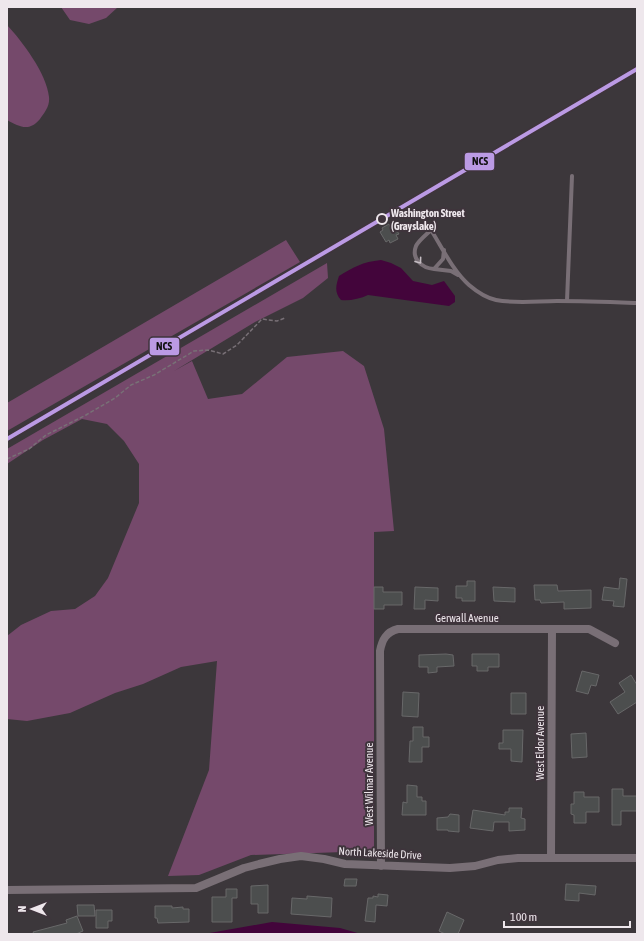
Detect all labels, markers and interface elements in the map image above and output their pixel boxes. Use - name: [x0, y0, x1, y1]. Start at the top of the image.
- line badge: NCS: [464, 152, 495, 171]
- text: NCS: [472, 155, 488, 167]
- place label: Washington Street (Grayslake): [390, 207, 466, 232]
- marker: Washington Street (Grayslake): [376, 213, 388, 225]
- one-way arrow: [414, 257, 421, 264]
- line badge: NCS: [149, 337, 180, 356]
- text: NCS: [156, 340, 172, 352]
- street label: Gerwall Avenue: [435, 612, 499, 624]
- street label: West Eldor Avenue: [534, 706, 546, 780]
- street label: West Wilmar Avenue: [363, 743, 375, 825]
- street label: North Lakeside Drive: [338, 845, 422, 861]
- north arrow: [12, 889, 52, 929]
- scale bar: [504, 903, 630, 929]
- text: N: [16, 906, 28, 912]
- text: 100 m: [510, 910, 537, 924]

